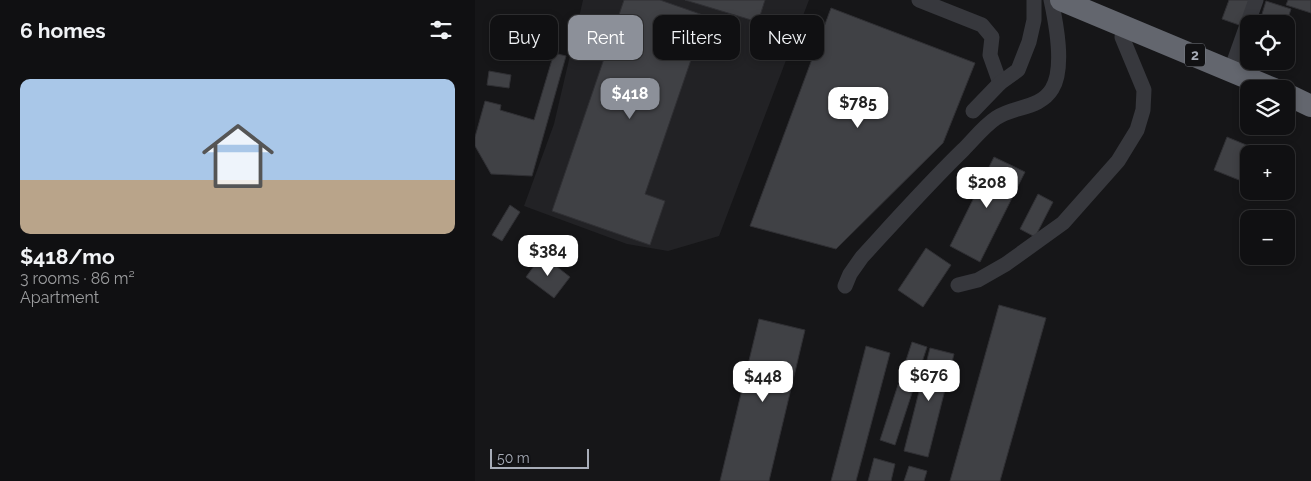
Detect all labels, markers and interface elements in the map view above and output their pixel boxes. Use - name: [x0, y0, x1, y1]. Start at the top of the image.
- chip: Buy: [490, 15, 558, 60]
- chip: Rent: [568, 15, 643, 60]
- chip: Filters: [653, 15, 740, 60]
- chip: New: [750, 15, 824, 60]
- map controls: [1240, 15, 1295, 265]
- button: locate: [1240, 15, 1295, 70]
- icon: filters: [427, 16, 455, 44]
- text: 6 homes: [20, 18, 106, 43]
- road number: 2: [1185, 44, 1205, 66]
- pin: $418: [600, 78, 660, 120]
- button: layers: [1240, 80, 1295, 135]
- text: $418: [612, 84, 648, 103]
- pin: $785: [828, 86, 888, 129]
- text: $785: [839, 93, 877, 112]
- icon: home: [193, 111, 283, 201]
- button: +: [1240, 145, 1295, 200]
- pin: $208: [957, 166, 1017, 209]
- text: $208: [968, 173, 1006, 192]
- button: −: [1240, 210, 1295, 265]
- pin: $384: [518, 234, 578, 277]
- text: $384: [529, 241, 567, 260]
- text: $418/mo: [20, 244, 115, 269]
- text: 3 rooms · 86 m²: [20, 269, 135, 288]
- text: Apartment: [20, 288, 99, 307]
- pin: $448: [733, 360, 793, 403]
- pin: $676: [899, 360, 959, 402]
- text: $676: [910, 366, 948, 385]
- text: $448: [744, 367, 782, 386]
- scale bar: [490, 446, 589, 469]
- text: 50 m: [497, 450, 530, 466]

